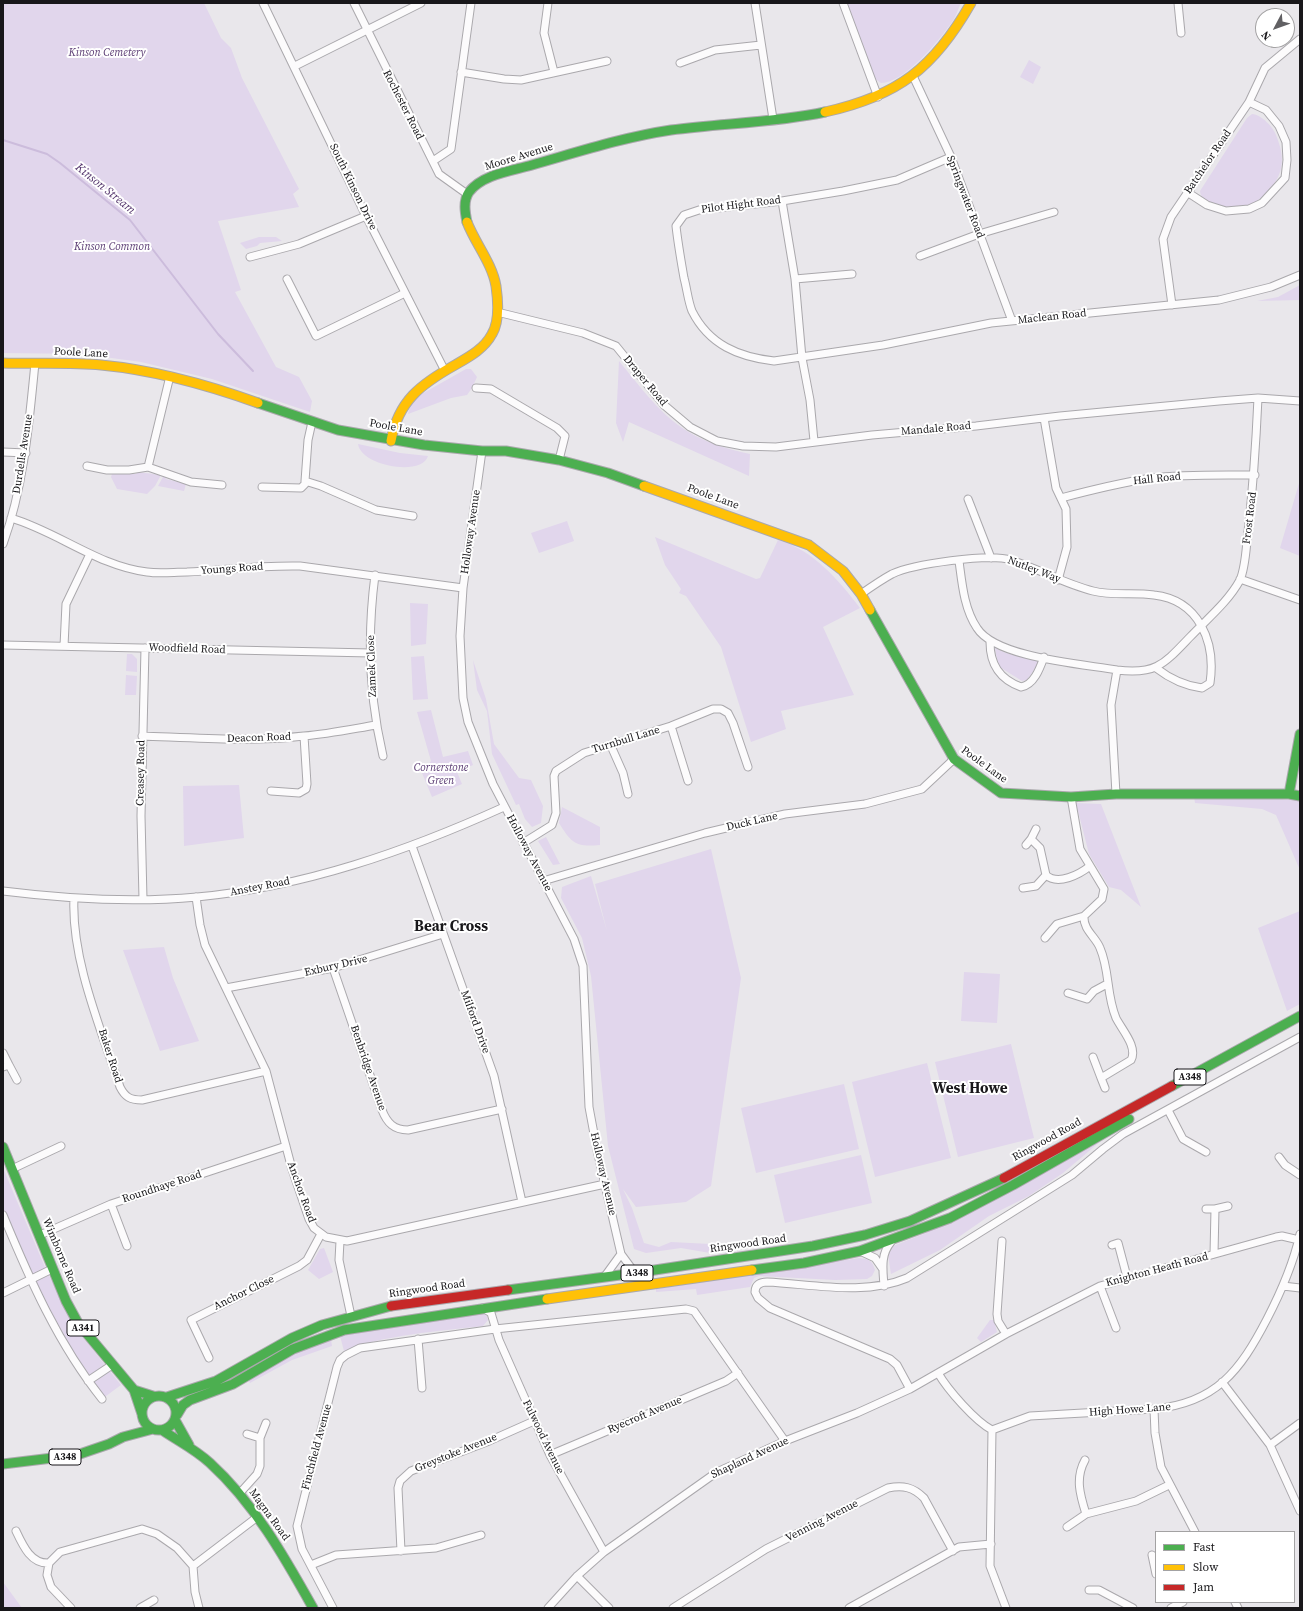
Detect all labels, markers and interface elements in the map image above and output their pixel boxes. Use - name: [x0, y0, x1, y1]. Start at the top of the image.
- north arrow: [1255, 8, 1295, 48]
- text: N: [1258, 28, 1275, 43]
- park label: Kinson Cemetery: [68, 46, 146, 60]
- street label: Rochester Road: [380, 68, 426, 142]
- street label: Batchelor Road: [1182, 127, 1234, 197]
- street label: Moore Avenue: [483, 140, 555, 174]
- street label: South Kinson Drive: [326, 142, 380, 232]
- street label: Springwater Road: [943, 154, 987, 240]
- water label: Kinson Stream: [72, 160, 138, 218]
- street label: Pilot Hight Road: [700, 194, 782, 216]
- park label: Kinson Common: [74, 240, 150, 254]
- street label: Maclean Road: [1017, 307, 1087, 327]
- street label: Poole Lane: [54, 345, 108, 361]
- street label: Draper Road: [620, 353, 670, 409]
- street label: Durdells Avenue: [10, 413, 36, 495]
- street label: Poole Lane: [368, 417, 424, 439]
- street label: Mandale Road: [901, 419, 971, 439]
- street label: Hall Road: [1132, 470, 1182, 488]
- street label: Poole Lane: [685, 482, 741, 512]
- street label: Holloway Avenue: [459, 489, 483, 575]
- street label: Frost Road: [1240, 491, 1260, 545]
- street label: Nutley Way: [1006, 554, 1062, 586]
- street label: Youngs Road: [200, 560, 264, 578]
- street label: Zamek Close: [364, 635, 380, 697]
- street label: Woodfield Road: [148, 641, 226, 657]
- street label: Turnbull Lane: [590, 723, 662, 757]
- street label: Deacon Road: [227, 730, 291, 746]
- street label: Creasey Road: [134, 740, 148, 806]
- street label: Poole Lane: [958, 744, 1010, 786]
- park label: Cornerstone Green: [414, 761, 468, 787]
- street label: Duck Lane: [725, 810, 779, 834]
- street label: Holloway Avenue: [503, 812, 555, 894]
- street label: Anstey Road: [229, 875, 291, 899]
- district label: Bear Cross: [414, 918, 488, 936]
- street label: Exbury Drive: [303, 952, 369, 980]
- street label: Milford Drive: [457, 989, 493, 1055]
- street label: Benbridge Avenue: [347, 1024, 389, 1112]
- street label: Baker Road: [95, 1027, 125, 1085]
- road number: A348: [1174, 1069, 1206, 1085]
- district label: West Howe: [932, 1080, 1008, 1098]
- street label: Ringwood Road: [1010, 1116, 1084, 1164]
- street label: Holloway Avenue: [587, 1131, 619, 1217]
- street label: Anchor Road: [284, 1160, 318, 1224]
- street label: Roundhaye Road: [121, 1168, 203, 1206]
- street label: Wimborne Road: [39, 1216, 83, 1296]
- street label: Ringwood Road: [709, 1232, 787, 1256]
- street label: Knighton Heath Road: [1104, 1250, 1210, 1290]
- road number: A348: [621, 1265, 653, 1281]
- street label: Anchor Close: [212, 1273, 276, 1313]
- street label: Ringwood Road: [388, 1277, 466, 1301]
- road number: A341: [67, 1320, 99, 1336]
- street label: Ryecroft Avenue: [606, 1393, 684, 1437]
- street label: Fulwood Avenue: [519, 1398, 567, 1476]
- street label: High Howe Lane: [1089, 1401, 1171, 1419]
- street label: Finchfield Avenue: [299, 1403, 335, 1491]
- street label: Greystoke Avenue: [413, 1431, 499, 1475]
- street label: Shapland Avenue: [709, 1434, 791, 1482]
- road number: A348: [49, 1449, 81, 1465]
- street label: Magna Road: [246, 1487, 292, 1543]
- street label: Venning Avenue: [783, 1497, 861, 1545]
- legend: [1155, 1531, 1295, 1603]
- text: Fast: [1193, 1539, 1215, 1555]
- text: Slow: [1193, 1559, 1218, 1575]
- text: Jam: [1193, 1579, 1214, 1595]

